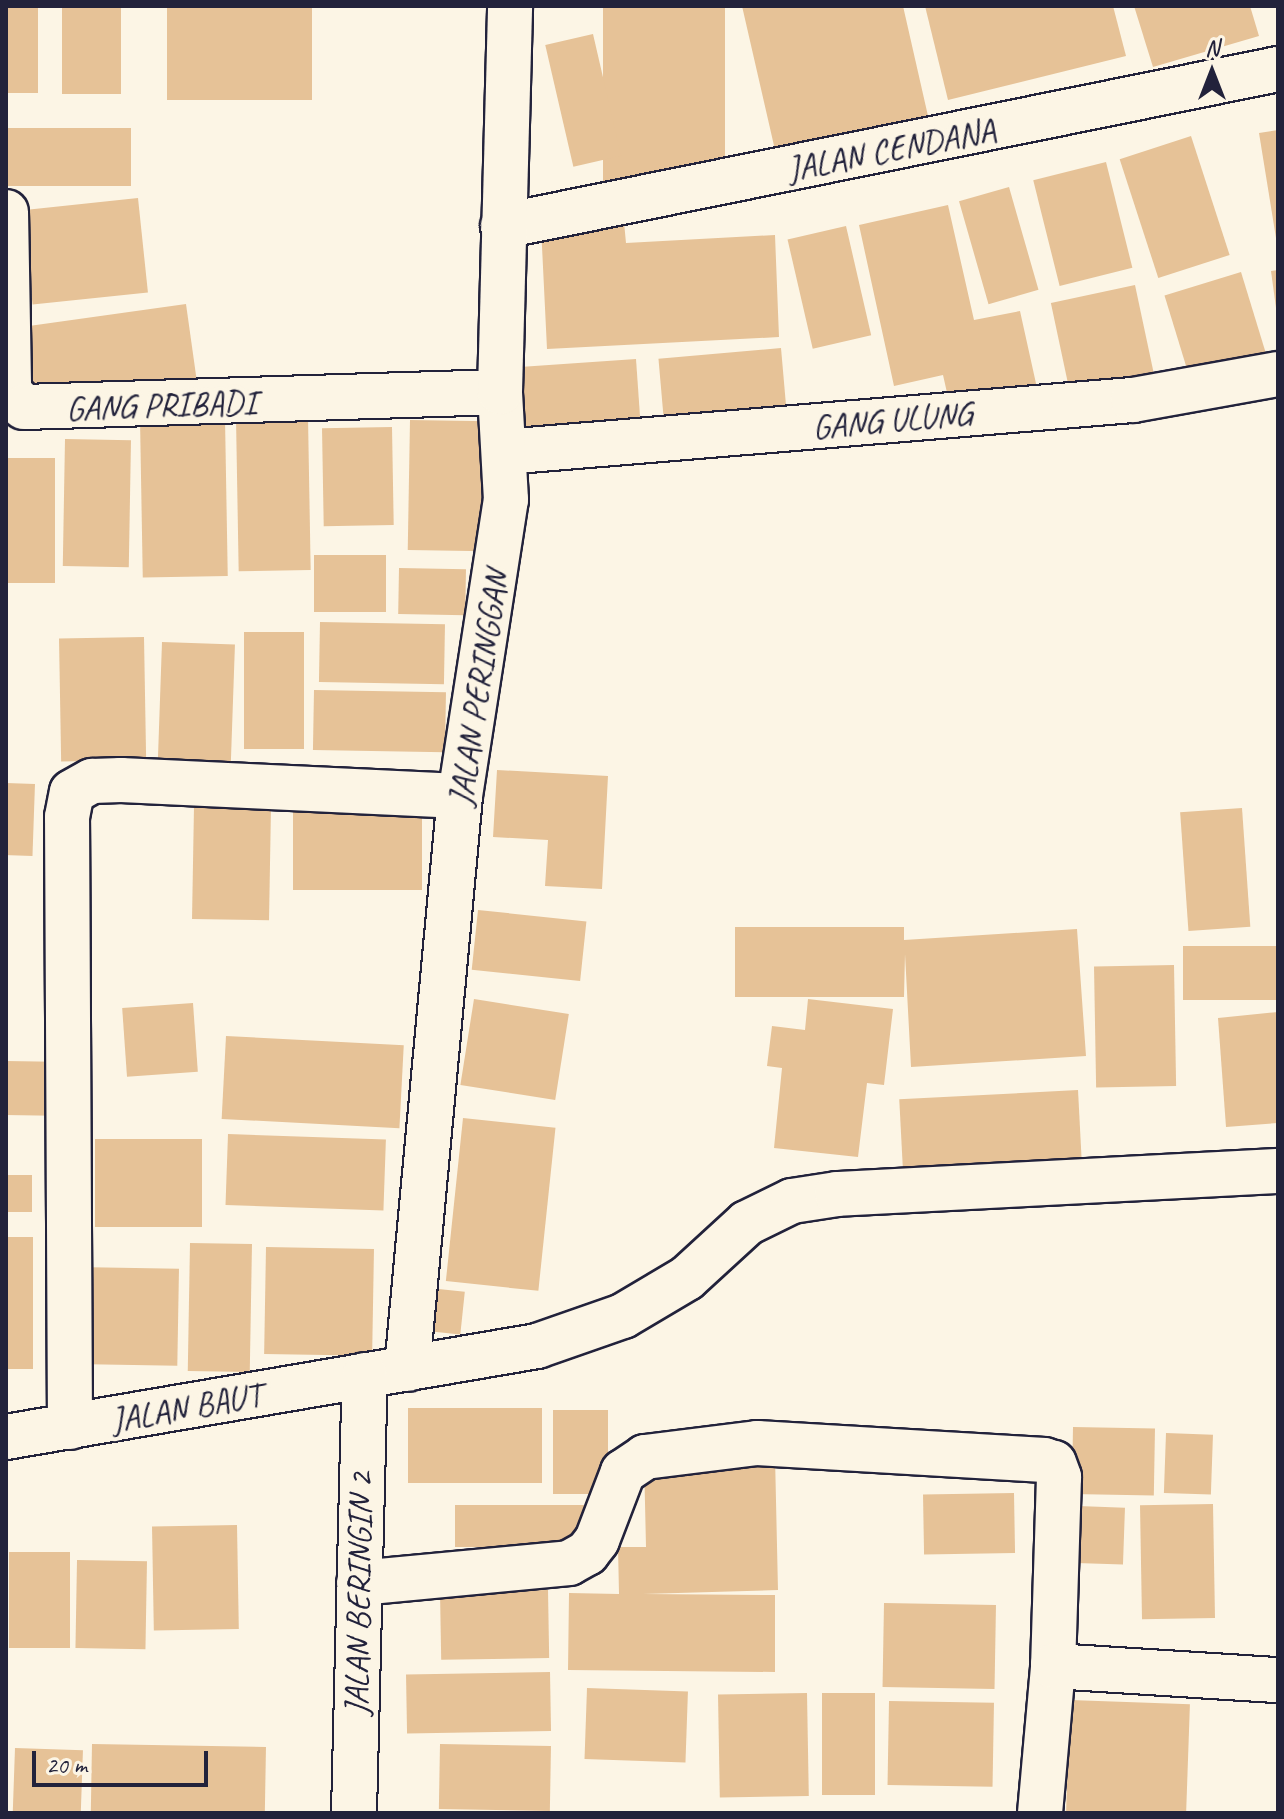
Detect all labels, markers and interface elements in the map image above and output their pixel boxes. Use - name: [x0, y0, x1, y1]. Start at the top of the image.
- north arrow: [1172, 32, 1252, 112]
- text: N: [1205, 34, 1219, 62]
- street label: JALAN CENDANA: [783, 109, 999, 189]
- street label: GANG PRIBADI: [65, 381, 257, 429]
- street label: GANG ULUNG: [811, 393, 973, 447]
- street label: JALAN PERINGGAN: [439, 568, 517, 808]
- street label: JALAN BAUT: [108, 1374, 264, 1440]
- street label: JALAN BERINGIN 2: [335, 1472, 381, 1716]
- scale bar: [36, 1735, 212, 1785]
- text: 20 m: [46, 1750, 87, 1780]

